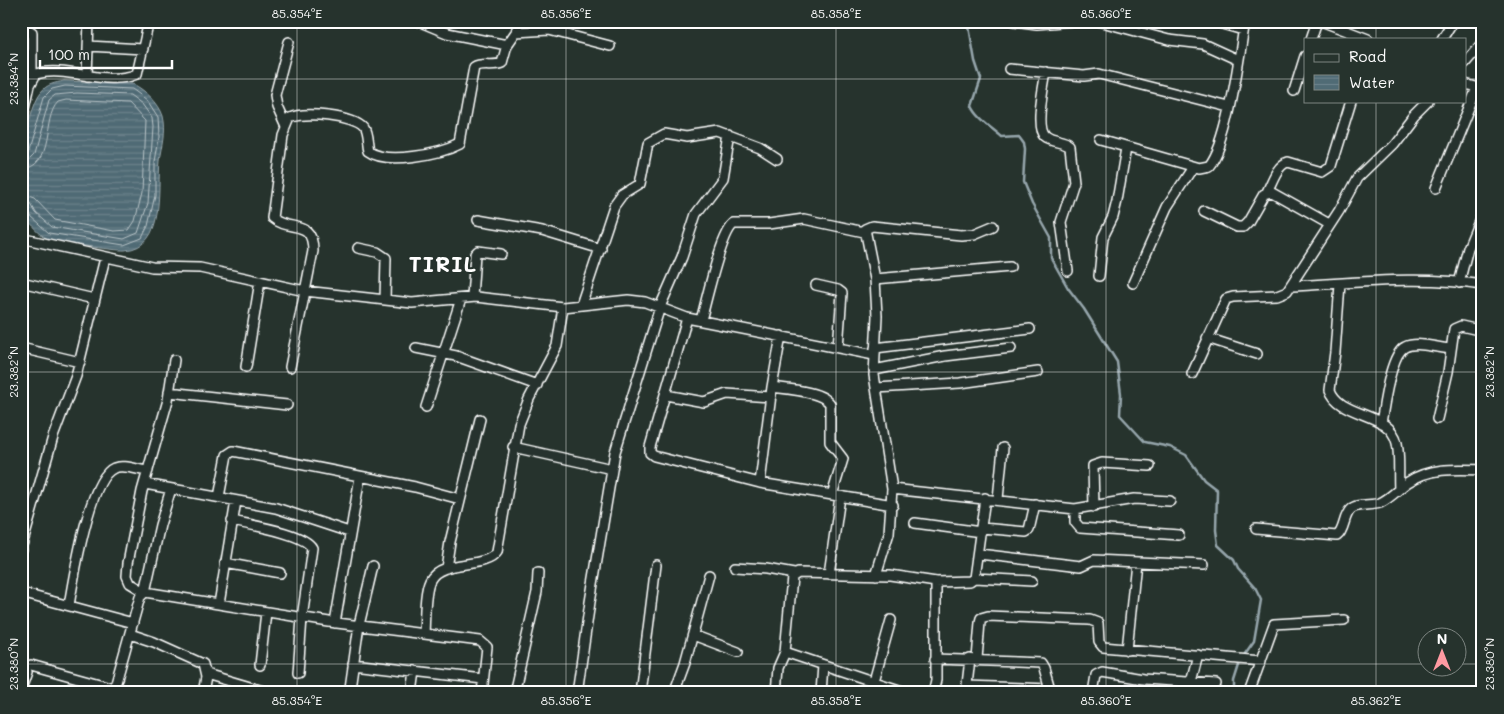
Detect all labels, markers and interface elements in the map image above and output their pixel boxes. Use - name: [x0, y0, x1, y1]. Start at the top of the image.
- text: 85.354°E: [272, 5, 322, 21]
- text: 85.356°E: [541, 5, 591, 21]
- text: 85.358°E: [811, 5, 861, 21]
- text: 85.360°E: [1081, 5, 1132, 21]
- scale bar: [40, 38, 172, 70]
- legend: [1304, 38, 1466, 102]
- text: 100 m: [48, 44, 90, 64]
- text: Road: [1349, 46, 1386, 66]
- text: 23.384°N: [5, 53, 21, 105]
- text: Water: [1349, 72, 1395, 92]
- district label: TIRIL: [409, 249, 477, 278]
- text: 23.382°N: [5, 346, 21, 398]
- text: 23.382°N: [1481, 346, 1497, 398]
- north arrow: [1416, 626, 1466, 676]
- text: N: [1437, 629, 1447, 648]
- text: 23.380°N: [5, 638, 21, 690]
- text: 23.380°N: [1481, 638, 1497, 690]
- text: 85.354°E: [272, 692, 322, 708]
- text: 85.356°E: [541, 692, 591, 708]
- text: 85.358°E: [811, 692, 861, 708]
- text: 85.360°E: [1081, 692, 1132, 708]
- text: 85.362°E: [1351, 692, 1401, 708]

